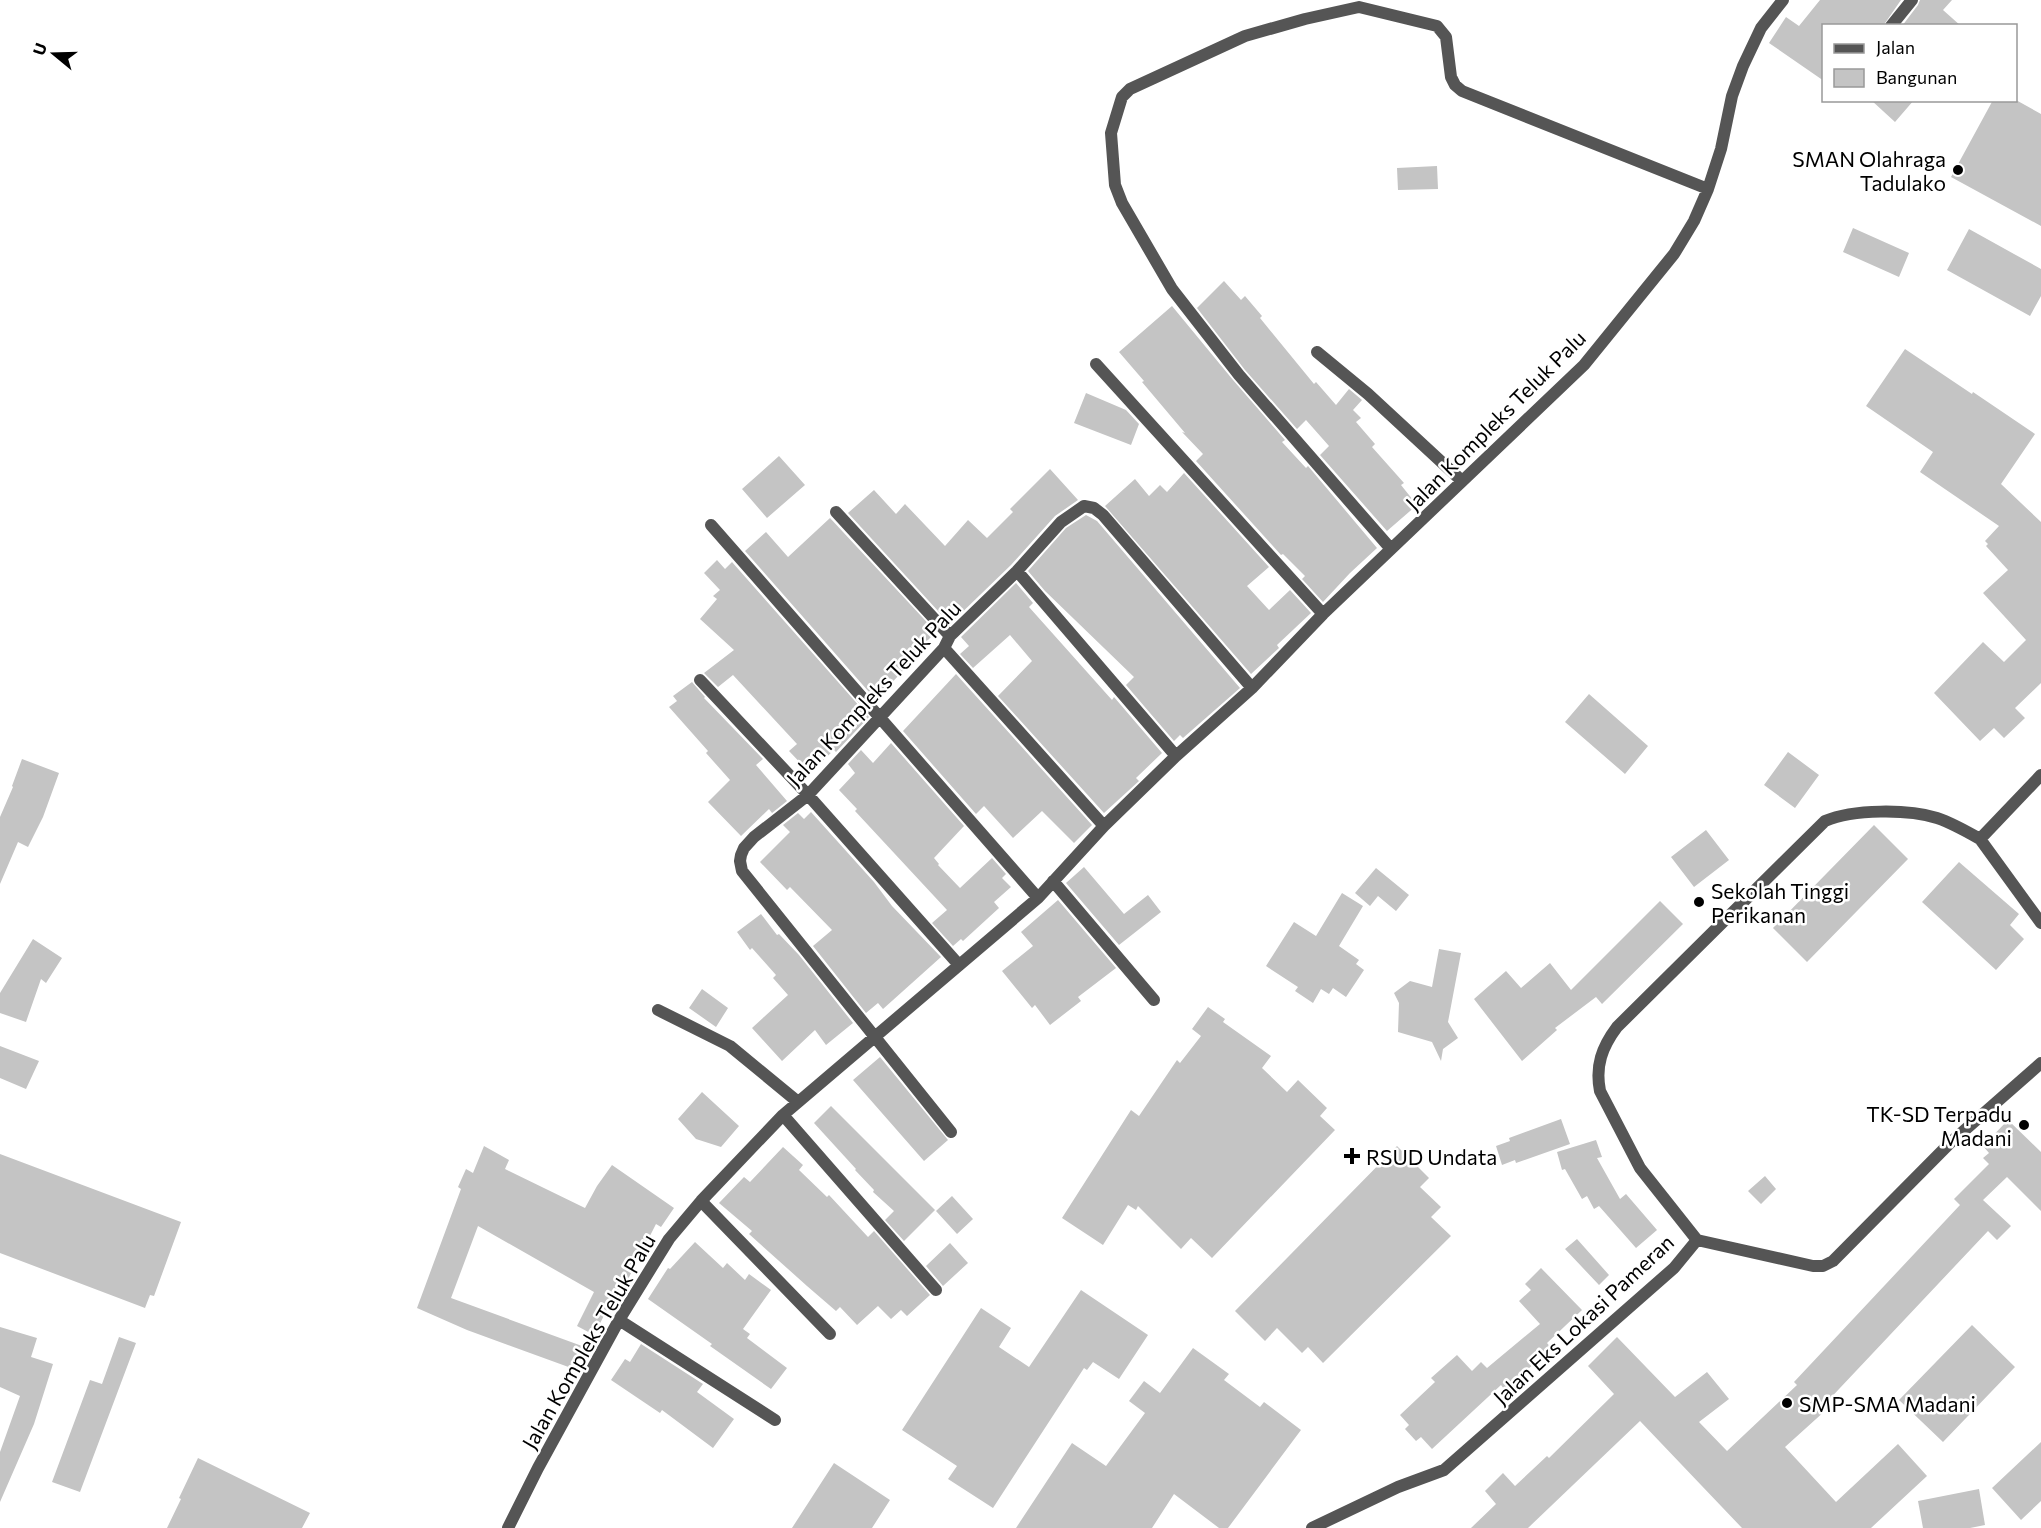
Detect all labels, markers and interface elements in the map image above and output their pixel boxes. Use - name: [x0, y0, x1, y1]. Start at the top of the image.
- north arrow: [24, 24, 84, 84]
- legend: [1822, 24, 2017, 102]
- text: Jalan: [1876, 36, 1915, 58]
- text: U: [28, 40, 50, 58]
- text: Bangunan: [1876, 66, 1957, 88]
- place label: SMAN Olahraga Tadulako: [1792, 146, 1946, 195]
- marker: SMAN Olahraga Tadulako: [1951, 163, 1965, 177]
- street label: Jalan Kompleks Teluk Palu: [1400, 325, 1590, 515]
- street label: Jalan Kompleks Teluk Palu: [781, 595, 965, 791]
- place label: Sekolah Tinggi Perikanan: [1711, 878, 1849, 927]
- marker: Sekolah Tinggi Perikanan: [1692, 895, 1706, 909]
- place label: TK-SD Terpadu Madani: [1866, 1101, 2012, 1150]
- marker: TK-SD Terpadu Madani: [2017, 1118, 2031, 1132]
- place label: RSUD Undata: [1366, 1144, 1497, 1169]
- marker: RSUD Undata: [1343, 1147, 1361, 1165]
- street label: Jalan Kompleks Teluk Palu: [516, 1229, 660, 1453]
- street label: Jalan Eks Lokasi Pameran: [1488, 1229, 1678, 1409]
- place label: SMP-SMA Madani: [1799, 1391, 1976, 1416]
- marker: SMP-SMA Madani: [1780, 1396, 1794, 1410]

